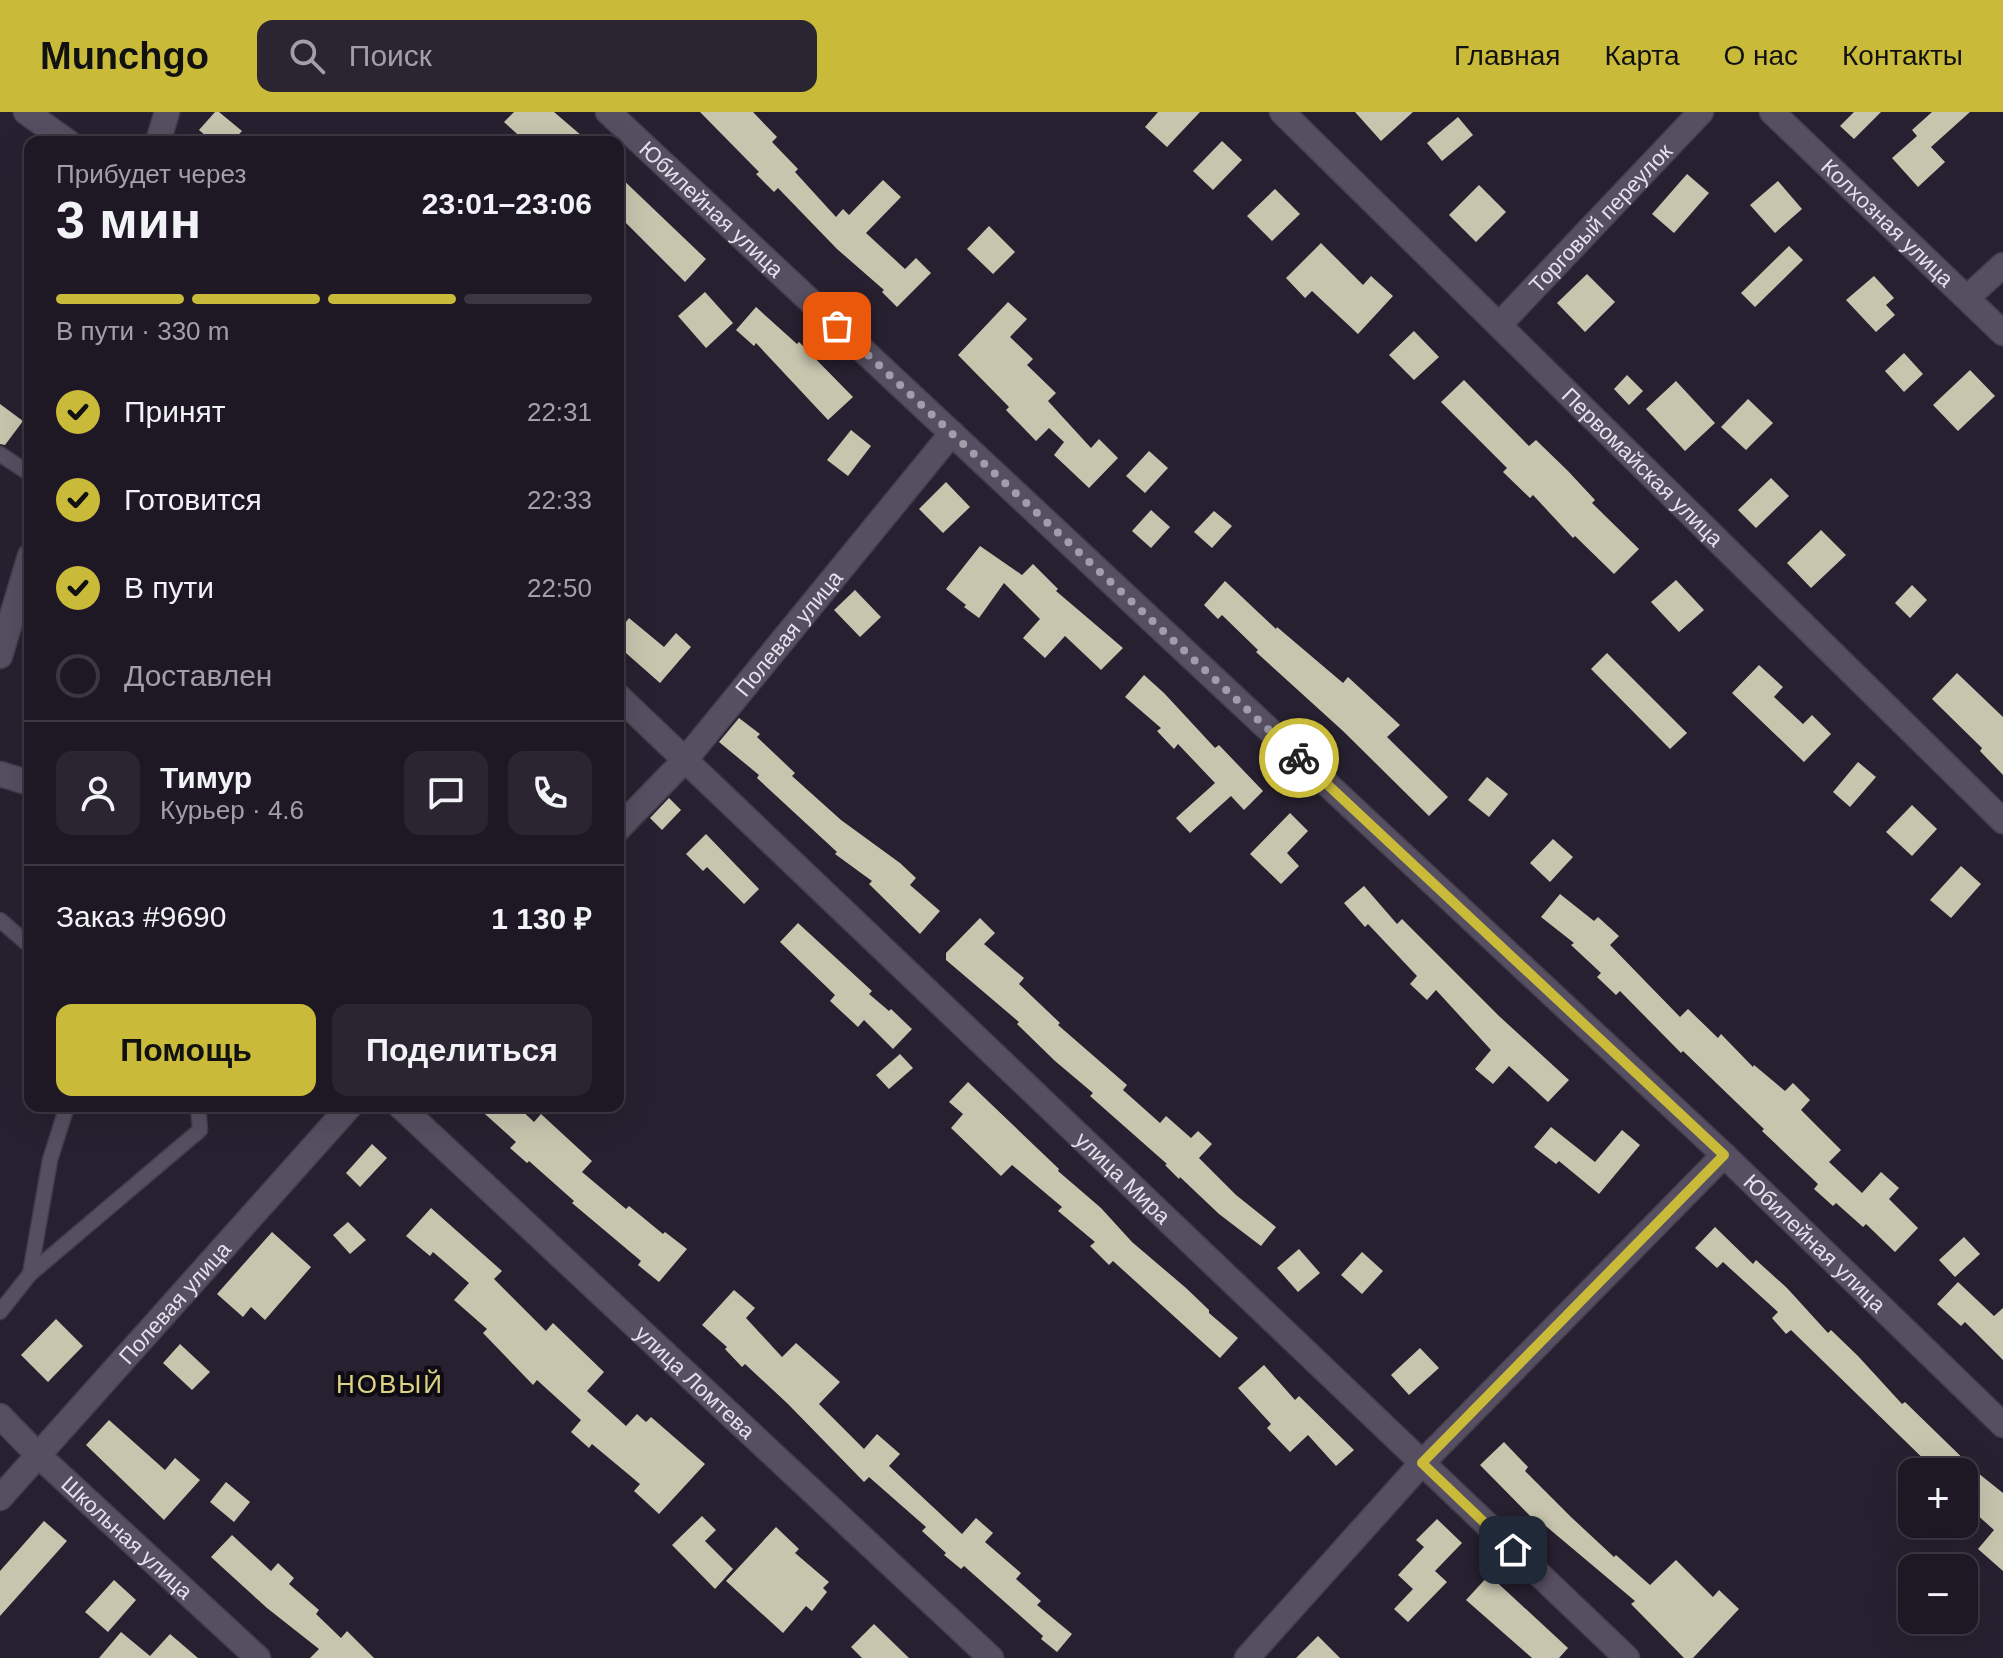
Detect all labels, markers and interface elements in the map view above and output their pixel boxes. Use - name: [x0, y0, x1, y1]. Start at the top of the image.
- search box: [257, 20, 817, 92]
- icon: search: [285, 34, 329, 78]
- text: Munchgo: [40, 35, 209, 77]
- text: Поиск: [349, 39, 432, 72]
- text: Главная: [1454, 40, 1561, 71]
- text: Карта: [1605, 40, 1679, 71]
- text: О нас: [1723, 40, 1798, 71]
- text: Контакты: [1842, 40, 1963, 71]
- street label: Юбилейная улица: [635, 136, 789, 283]
- street label: Торговый переулок: [1524, 138, 1677, 298]
- street label: Колхозная улица: [1816, 154, 1959, 292]
- text: Прибудет через: [56, 159, 246, 189]
- text: 23:01–23:06: [422, 187, 592, 220]
- text: 3 мин: [56, 191, 201, 249]
- pin: [803, 292, 871, 360]
- icon: bag: [815, 304, 859, 348]
- text: В пути · 330 m: [56, 316, 229, 346]
- street label: Первомайская улица: [1557, 382, 1729, 552]
- icon: check: [56, 390, 100, 434]
- text: Принят: [124, 395, 226, 428]
- text: 22:31: [527, 397, 592, 427]
- icon: check: [56, 478, 100, 522]
- text: Готовится: [124, 483, 262, 516]
- text: 22:33: [527, 485, 592, 515]
- street label: Полевая улица: [730, 565, 848, 701]
- icon: check: [56, 566, 100, 610]
- text: В пути: [124, 571, 214, 604]
- text: 22:50: [527, 573, 592, 603]
- text: Доставлен: [124, 659, 272, 692]
- courier: [1259, 718, 1339, 798]
- icon: bike: [1277, 736, 1321, 780]
- button: person: [56, 751, 140, 835]
- button: chat: [404, 751, 488, 835]
- button: phone: [508, 751, 592, 835]
- text: Тимур: [160, 761, 252, 794]
- text: Курьер · 4.6: [160, 795, 304, 825]
- text: Заказ #9690: [56, 900, 226, 933]
- text: 1 130 ₽: [491, 902, 592, 935]
- button: Помощь: [56, 1004, 316, 1096]
- button: Поделиться: [332, 1004, 592, 1096]
- street label: улица Мира: [1070, 1127, 1176, 1229]
- street label: Юбилейная улица: [1739, 1169, 1891, 1318]
- street label: Полевая улица: [114, 1236, 236, 1369]
- street label: улица Ломтева: [630, 1320, 761, 1444]
- district label: НОВЫЙ: [336, 1369, 444, 1399]
- map controls: [1898, 1458, 1978, 1634]
- button: +: [1898, 1458, 1978, 1538]
- street label: Школьная улица: [57, 1471, 198, 1604]
- pin: [1479, 1516, 1547, 1584]
- icon: home: [1491, 1528, 1535, 1572]
- button: −: [1898, 1554, 1978, 1634]

